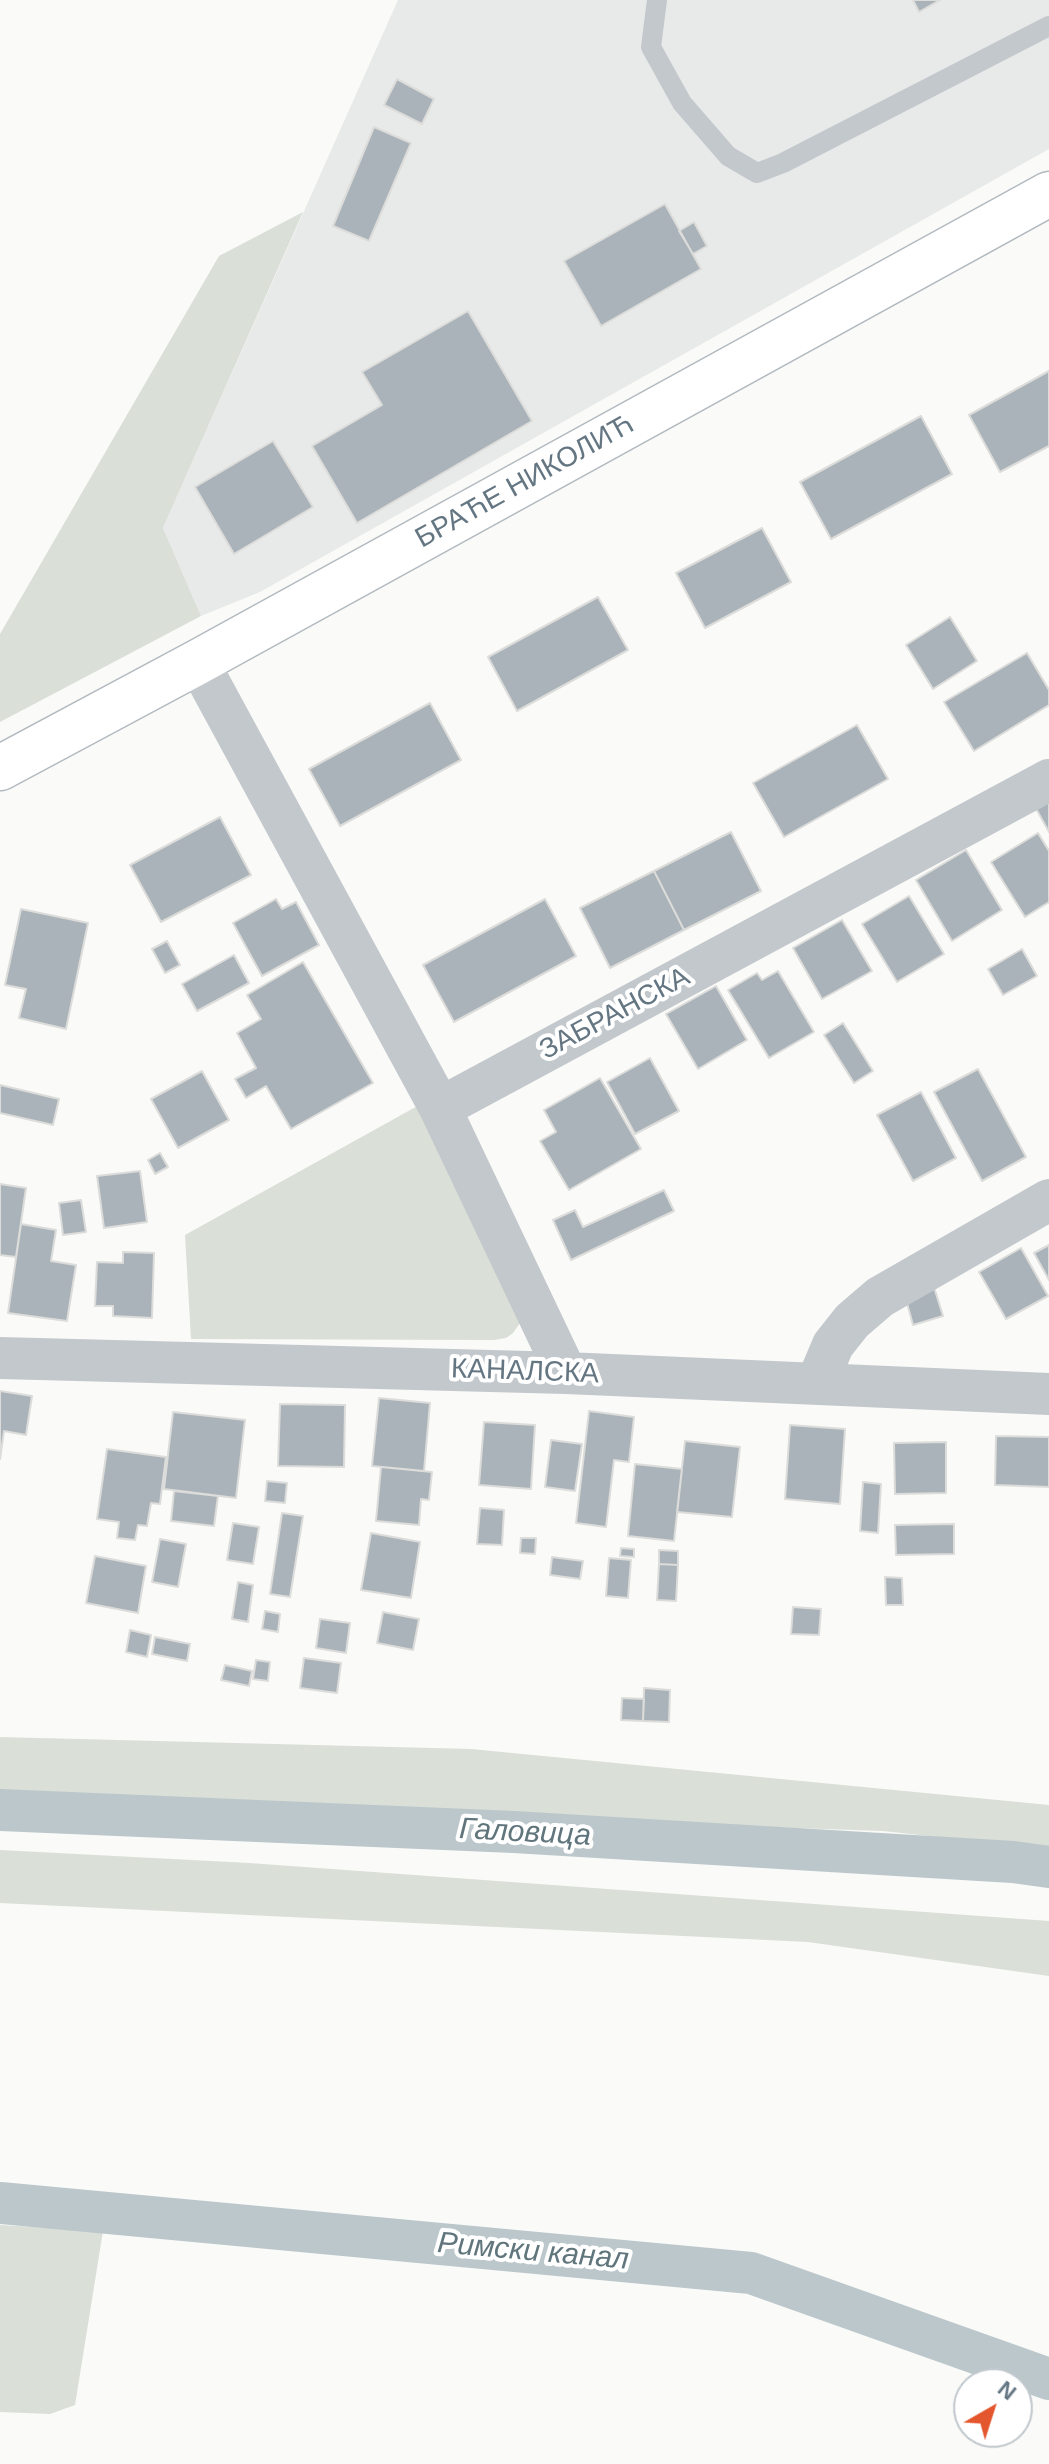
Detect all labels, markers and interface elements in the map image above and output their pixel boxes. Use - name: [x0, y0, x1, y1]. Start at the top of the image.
- street label: БРАЋЕ НИКОЛИЋ: [410, 408, 640, 556]
- street label: ЗАБРАНСКА: [534, 960, 696, 1068]
- street label: КАНАЛСКА: [450, 1353, 600, 1391]
- water label: Галовица: [458, 1812, 592, 1854]
- water label: Римски канал: [436, 2226, 630, 2278]
- north arrow: [953, 2368, 1033, 2448]
- text: N: [993, 2376, 1021, 2405]

